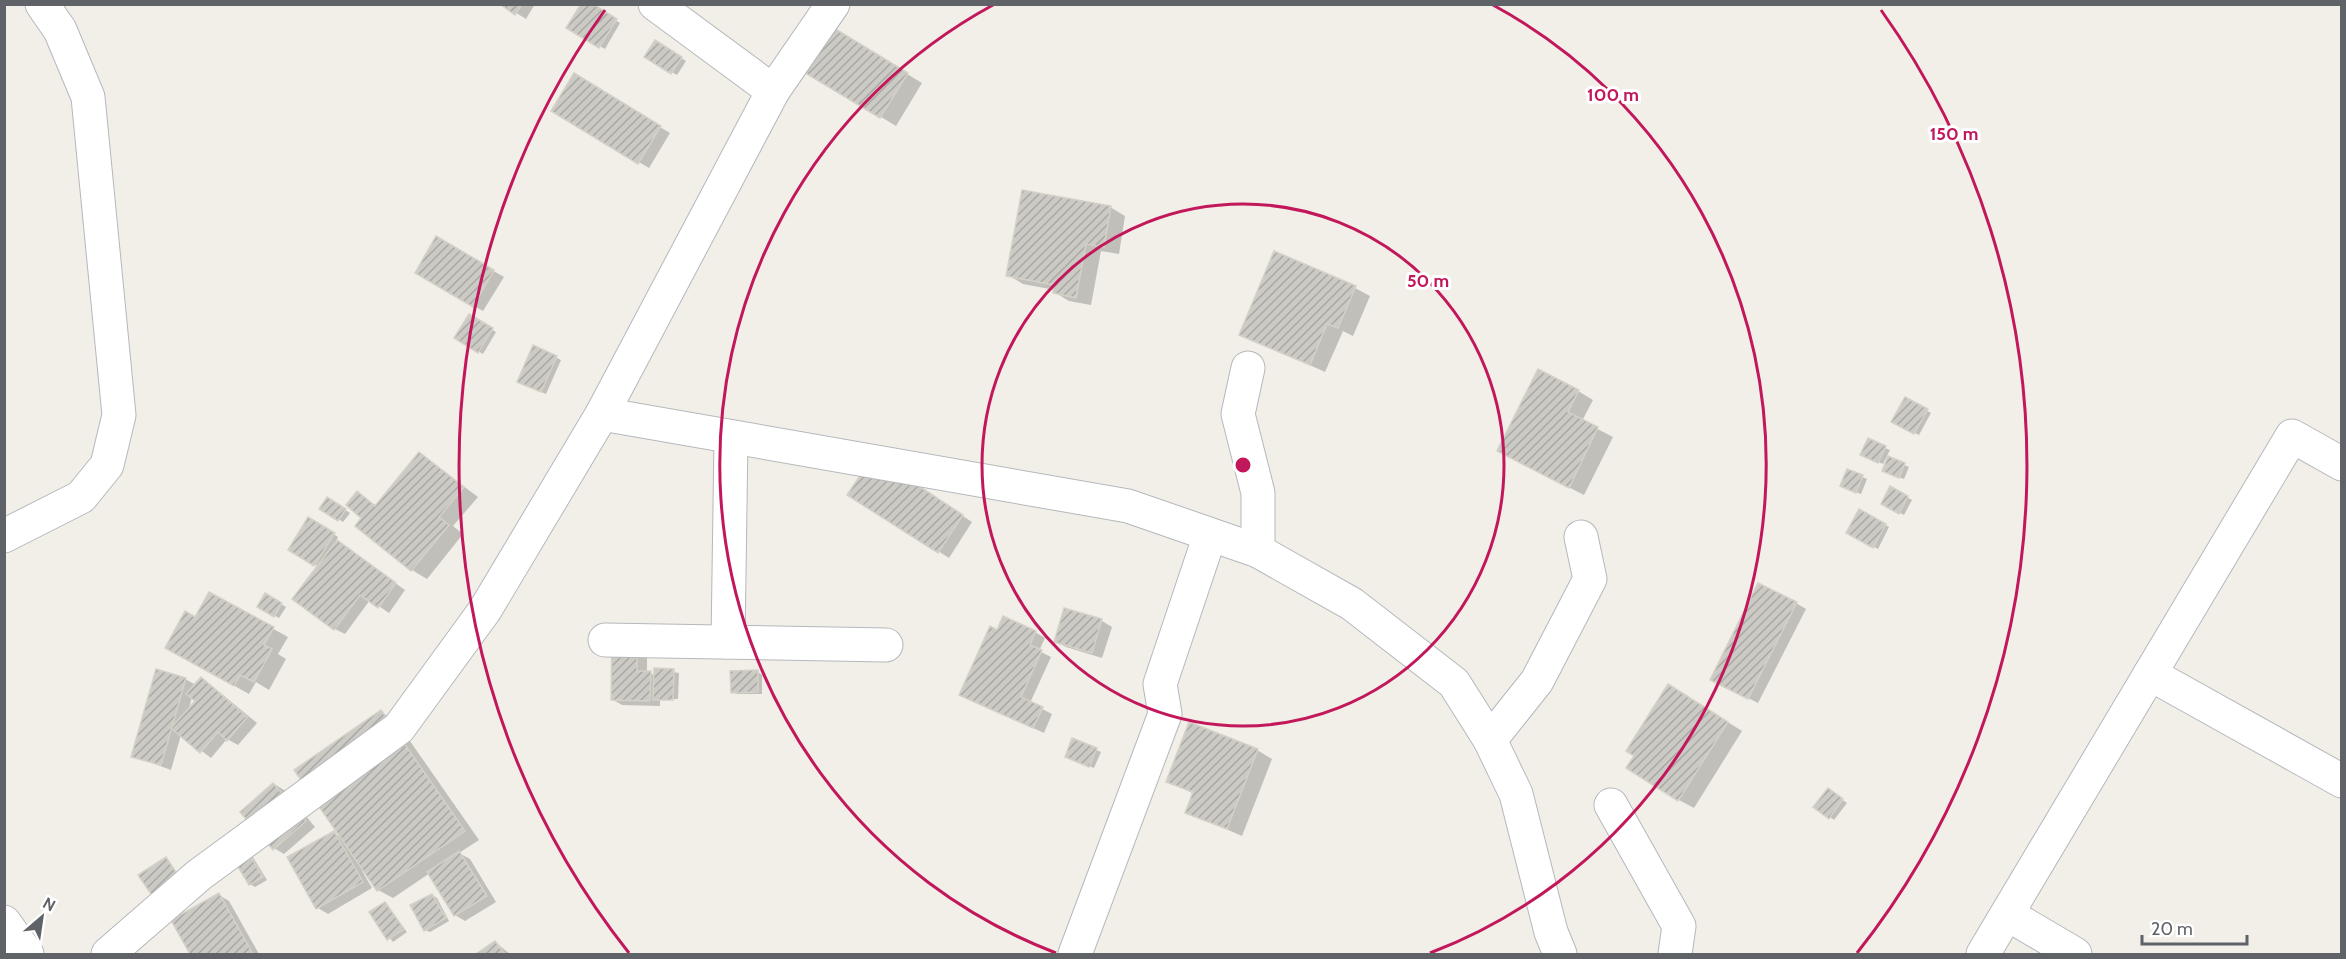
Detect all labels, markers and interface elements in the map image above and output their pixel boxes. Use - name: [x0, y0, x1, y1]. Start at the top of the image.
- text: 100 m: [1587, 84, 1639, 106]
- text: 150 m: [1930, 123, 1978, 145]
- text: 50 m: [1407, 270, 1449, 292]
- centre of rings: [1233, 455, 1253, 475]
- north arrow: [12, 887, 72, 947]
- text: N: [39, 893, 59, 915]
- scale bar: [2142, 908, 2247, 946]
- text: 20 m: [2151, 918, 2193, 940]

